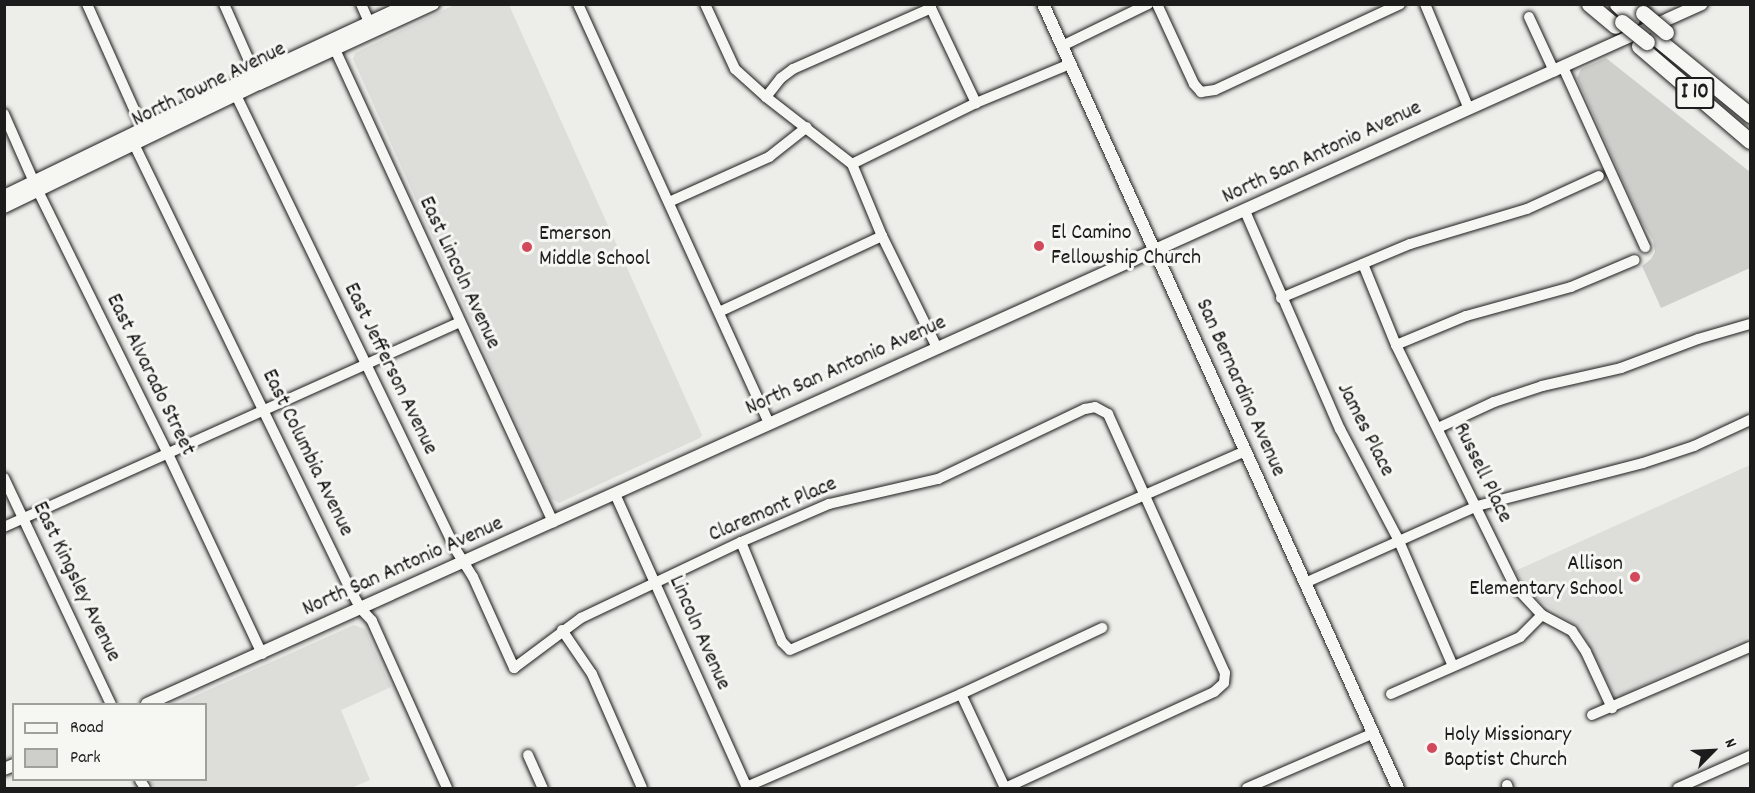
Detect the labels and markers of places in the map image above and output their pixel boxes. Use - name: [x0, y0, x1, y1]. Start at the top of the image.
- place label: El Camino Fellowship Church: [1051, 220, 1201, 272]
- place label: Emerson Middle School: [539, 221, 650, 272]
- marker: El Camino Fellowship Church: [1032, 239, 1046, 253]
- marker: Emerson Middle School: [520, 240, 534, 254]
- place label: Allison Elementary School: [1469, 551, 1623, 602]
- marker: Allison Elementary School: [1628, 570, 1642, 584]
- place label: Holy Missionary Baptist Church: [1444, 722, 1571, 774]
- marker: Holy Missionary Baptist Church: [1425, 741, 1439, 755]

